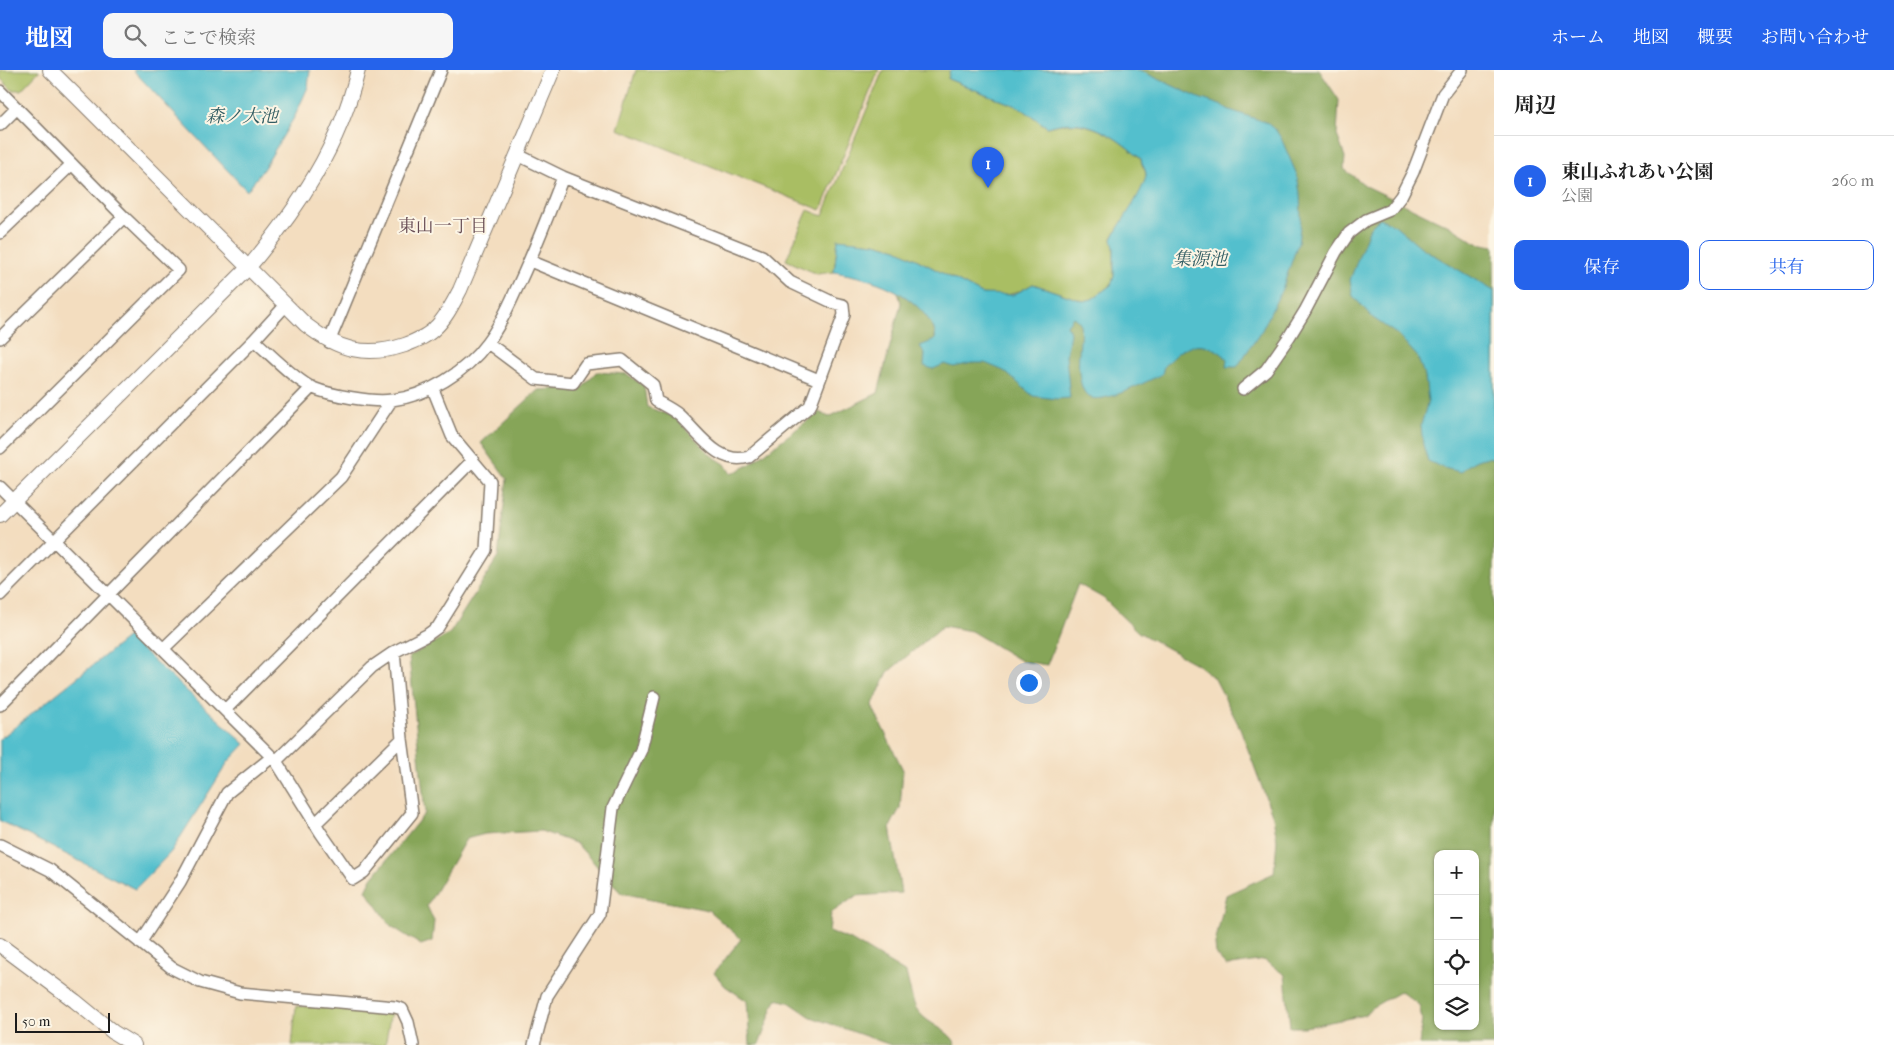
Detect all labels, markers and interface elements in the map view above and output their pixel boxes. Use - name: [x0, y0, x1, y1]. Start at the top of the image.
- search box: [103, 13, 453, 58]
- icon: search: [121, 21, 149, 49]
- text: 地図: [25, 24, 73, 52]
- text: ここで検索: [161, 27, 256, 49]
- text: ホーム: [1551, 27, 1605, 48]
- text: 地図: [1633, 27, 1669, 48]
- text: 概要: [1697, 27, 1733, 48]
- text: お問い合わせ: [1761, 27, 1869, 48]
- text: 周辺: [1514, 93, 1556, 117]
- water label: 森ノ大池: [206, 106, 280, 127]
- pin: 1: [972, 147, 1004, 188]
- text: 東山ふれあい公園: [1561, 161, 1713, 183]
- text: 1: [1527, 171, 1533, 190]
- text: 260 m: [1832, 171, 1874, 190]
- text: 公園: [1561, 186, 1593, 205]
- district label: 東山一丁目: [398, 216, 488, 237]
- button: 保存: [1514, 240, 1689, 290]
- button: 共有: [1699, 240, 1874, 290]
- water label: 集源池: [1173, 249, 1229, 270]
- your location: [1016, 670, 1042, 696]
- map controls: [1434, 850, 1479, 1030]
- button: +: [1434, 850, 1479, 895]
- button: −: [1434, 895, 1479, 940]
- button: locate: [1434, 940, 1479, 985]
- button: layers: [1434, 985, 1479, 1030]
- scale bar: [15, 1010, 110, 1033]
- text: 50 m: [22, 1013, 50, 1030]

